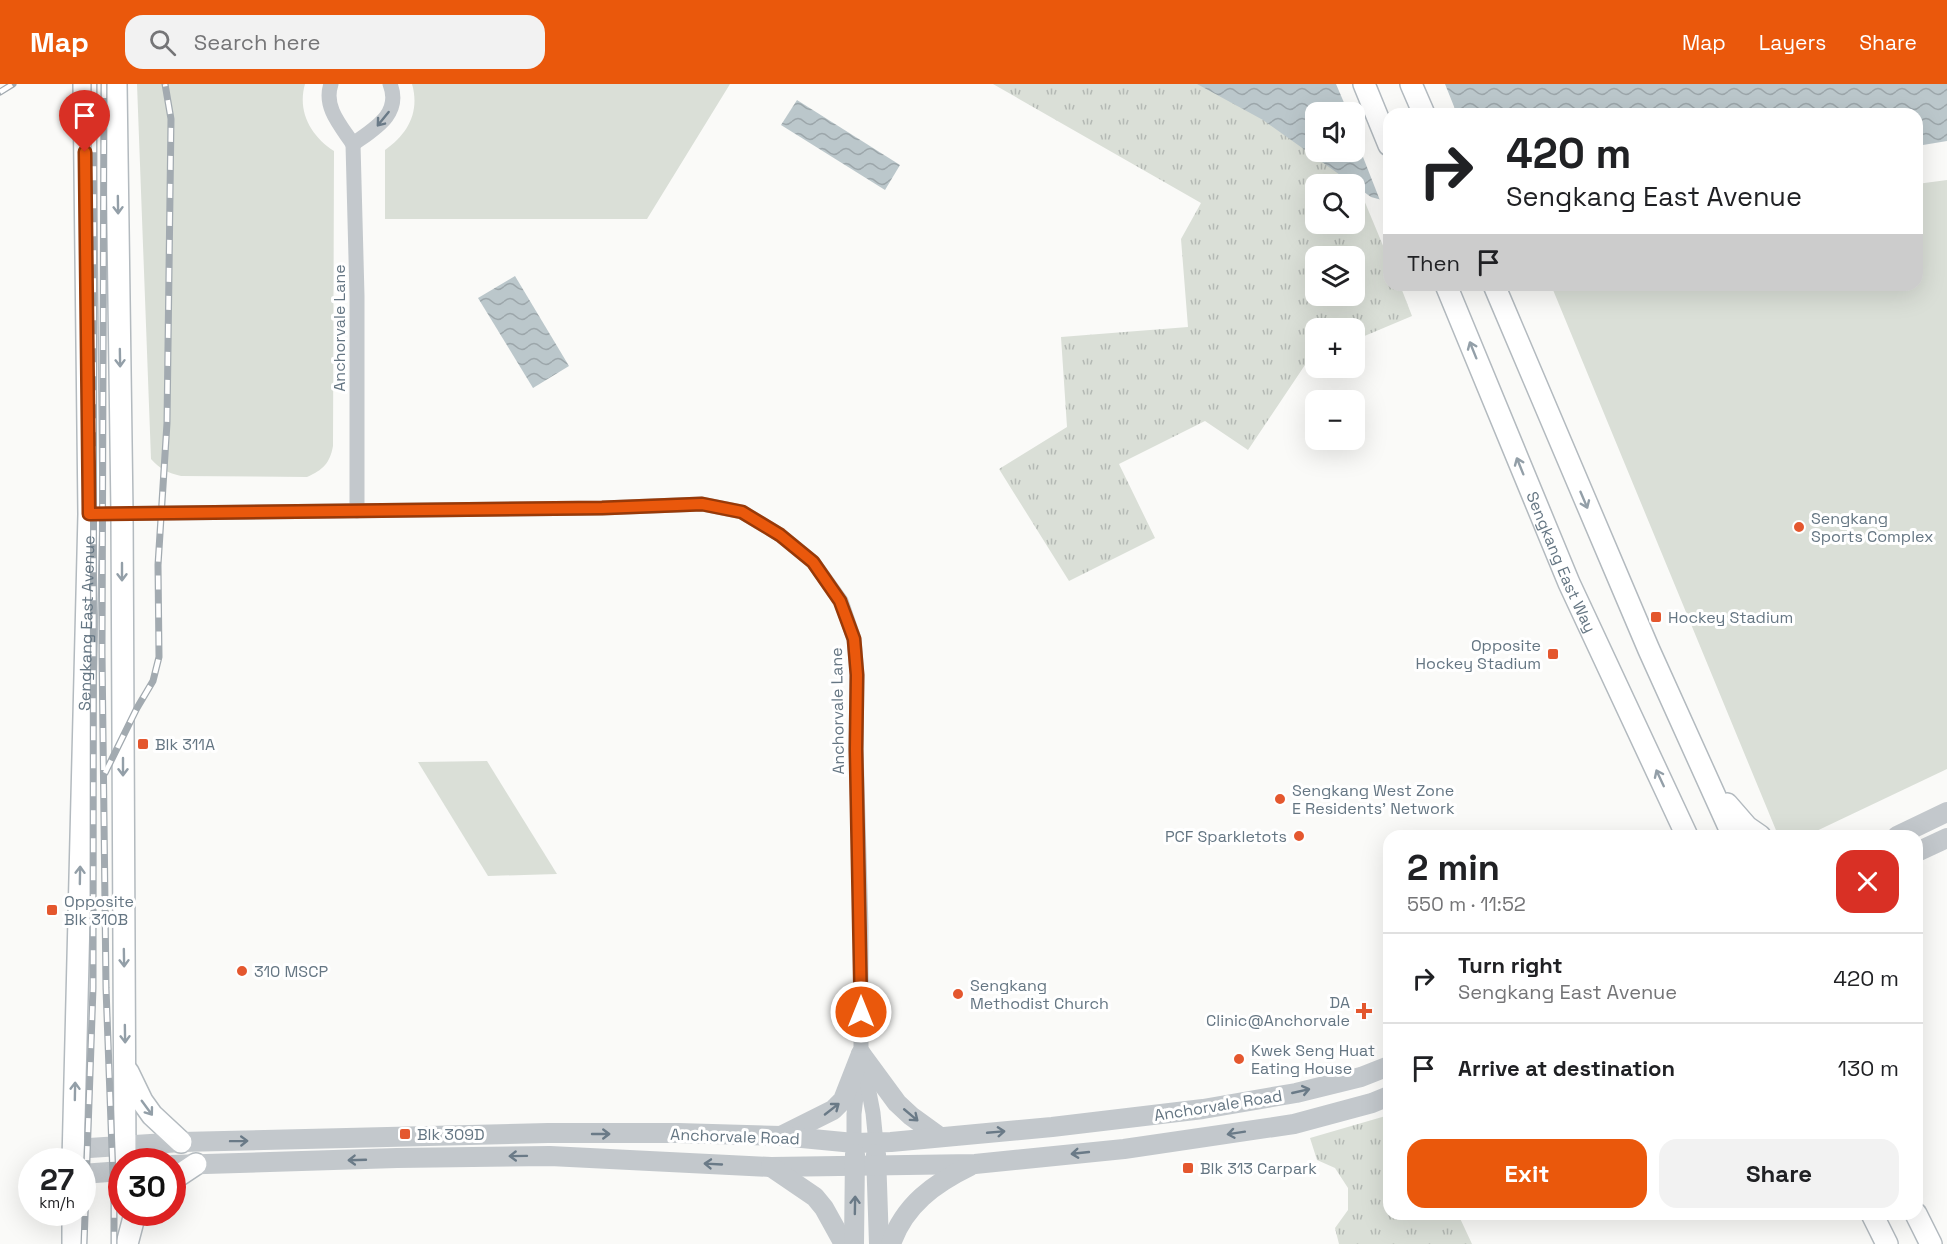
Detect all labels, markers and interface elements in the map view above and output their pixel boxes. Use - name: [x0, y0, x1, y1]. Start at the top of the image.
- search box: [125, 15, 545, 69]
- text: Map: [30, 24, 89, 60]
- icon: search: [146, 26, 179, 59]
- text: Search here: [194, 28, 321, 56]
- text: Map: [1682, 29, 1726, 56]
- text: Layers: [1759, 29, 1826, 56]
- text: Share: [1859, 29, 1917, 56]
- pin: [59, 90, 110, 152]
- icon: arrive: [68, 99, 101, 132]
- map controls: [1305, 102, 1365, 450]
- button: sound: [1305, 102, 1365, 162]
- one-way arrow: [377, 111, 390, 127]
- text: 420 m: [1506, 127, 1631, 180]
- icon: right: [1407, 132, 1485, 210]
- button: search: [1305, 174, 1365, 234]
- text: Sengkang East Avenue: [1506, 179, 1802, 214]
- one-way arrow: [112, 195, 124, 215]
- button: layers: [1305, 246, 1365, 306]
- icon: arrive: [1472, 246, 1505, 279]
- text: Then: [1407, 249, 1460, 277]
- street label: Anchorvale Lane: [329, 264, 350, 392]
- button: +: [1305, 318, 1365, 378]
- one-way arrow: [1467, 342, 1478, 360]
- one-way arrow: [114, 347, 126, 367]
- button: −: [1305, 390, 1365, 450]
- one-way arrow: [1514, 457, 1525, 476]
- street label: Sengkang East Way: [1521, 488, 1601, 636]
- one-way arrow: [1579, 490, 1591, 508]
- place label: Sengkang Sports Complex: [1811, 508, 1934, 547]
- marker: Sengkang Sports Complex: [1792, 520, 1806, 534]
- street label: Sengkang East Avenue: [74, 535, 99, 711]
- one-way arrow: [116, 561, 128, 581]
- place label: Hockey Stadium: [1668, 607, 1793, 628]
- marker: Hockey Stadium: [1649, 610, 1663, 624]
- place label: Opposite Hockey Stadium: [1416, 635, 1541, 674]
- street label: Anchorvale Lane: [826, 647, 849, 775]
- marker: Opposite Hockey Stadium: [1546, 647, 1560, 661]
- place label: Blk 311A: [155, 734, 215, 755]
- marker: Blk 311A: [136, 737, 150, 751]
- one-way arrow: [117, 756, 129, 776]
- one-way arrow: [1653, 769, 1665, 787]
- place label: Sengkang West Zone E Residents' Network: [1292, 780, 1455, 819]
- marker: Sengkang West Zone E Residents' Network: [1273, 792, 1287, 806]
- place label: PCF Sparkletots: [1165, 826, 1287, 847]
- marker: PCF Sparkletots: [1292, 829, 1306, 843]
- text: 2 min: [1407, 845, 1500, 891]
- button: close: [1836, 850, 1899, 913]
- one-way arrow: [74, 866, 85, 886]
- place label: Opposite Blk 310B: [64, 891, 134, 930]
- text: 550 m · 11:52: [1407, 891, 1526, 917]
- marker: Opposite Blk 310B: [45, 903, 59, 917]
- one-way arrow: [118, 947, 129, 967]
- text: Turn right: [1458, 951, 1563, 979]
- place label: 310 MSCP: [254, 961, 328, 982]
- icon: right: [1407, 962, 1440, 995]
- marker: 310 MSCP: [235, 964, 249, 978]
- text: 420 m: [1833, 964, 1899, 992]
- place label: Sengkang Methodist Church: [970, 975, 1109, 1014]
- text: Sengkang East Avenue: [1458, 979, 1677, 1005]
- position arrow: [829, 980, 893, 1044]
- marker: Sengkang Methodist Church: [951, 987, 965, 1001]
- place label: DA Clinic@Anchorvale: [1206, 992, 1350, 1031]
- marker: DA Clinic@Anchorvale: [1355, 1002, 1373, 1020]
- one-way arrow: [119, 1024, 130, 1044]
- place label: Kwek Seng Huat Eating House: [1251, 1040, 1375, 1079]
- marker: Kwek Seng Huat Eating House: [1232, 1052, 1246, 1066]
- icon: arrive: [1407, 1052, 1440, 1085]
- text: Arrive at destination: [1458, 1054, 1675, 1082]
- text: 130 m: [1838, 1054, 1899, 1082]
- one-way arrow: [69, 1081, 81, 1101]
- street label: Anchorvale Road: [1152, 1085, 1284, 1126]
- one-way arrow: [1291, 1085, 1311, 1096]
- one-way arrow: [141, 1100, 153, 1116]
- one-way arrow: [824, 1102, 840, 1115]
- one-way arrow: [903, 1108, 918, 1122]
- place label: Blk 309D: [417, 1124, 485, 1145]
- street label: Anchorvale Road: [670, 1124, 800, 1149]
- one-way arrow: [986, 1126, 1006, 1137]
- marker: Blk 309D: [398, 1127, 412, 1141]
- one-way arrow: [1226, 1127, 1246, 1138]
- one-way arrow: [590, 1128, 610, 1139]
- one-way arrow: [229, 1135, 249, 1146]
- button: Exit: [1407, 1139, 1647, 1208]
- button: Share: [1659, 1139, 1899, 1208]
- speed limit sign: 30: [108, 1148, 186, 1226]
- one-way arrow: [1071, 1148, 1091, 1159]
- one-way arrow: [509, 1151, 529, 1162]
- one-way arrow: [348, 1154, 368, 1165]
- one-way arrow: [704, 1158, 723, 1169]
- place label: Blk 313 Carpark: [1200, 1158, 1317, 1179]
- text: 27: [40, 1160, 74, 1199]
- marker: Blk 313 Carpark: [1181, 1161, 1195, 1175]
- text: km/h: [39, 1193, 75, 1212]
- one-way arrow: [849, 1196, 861, 1216]

